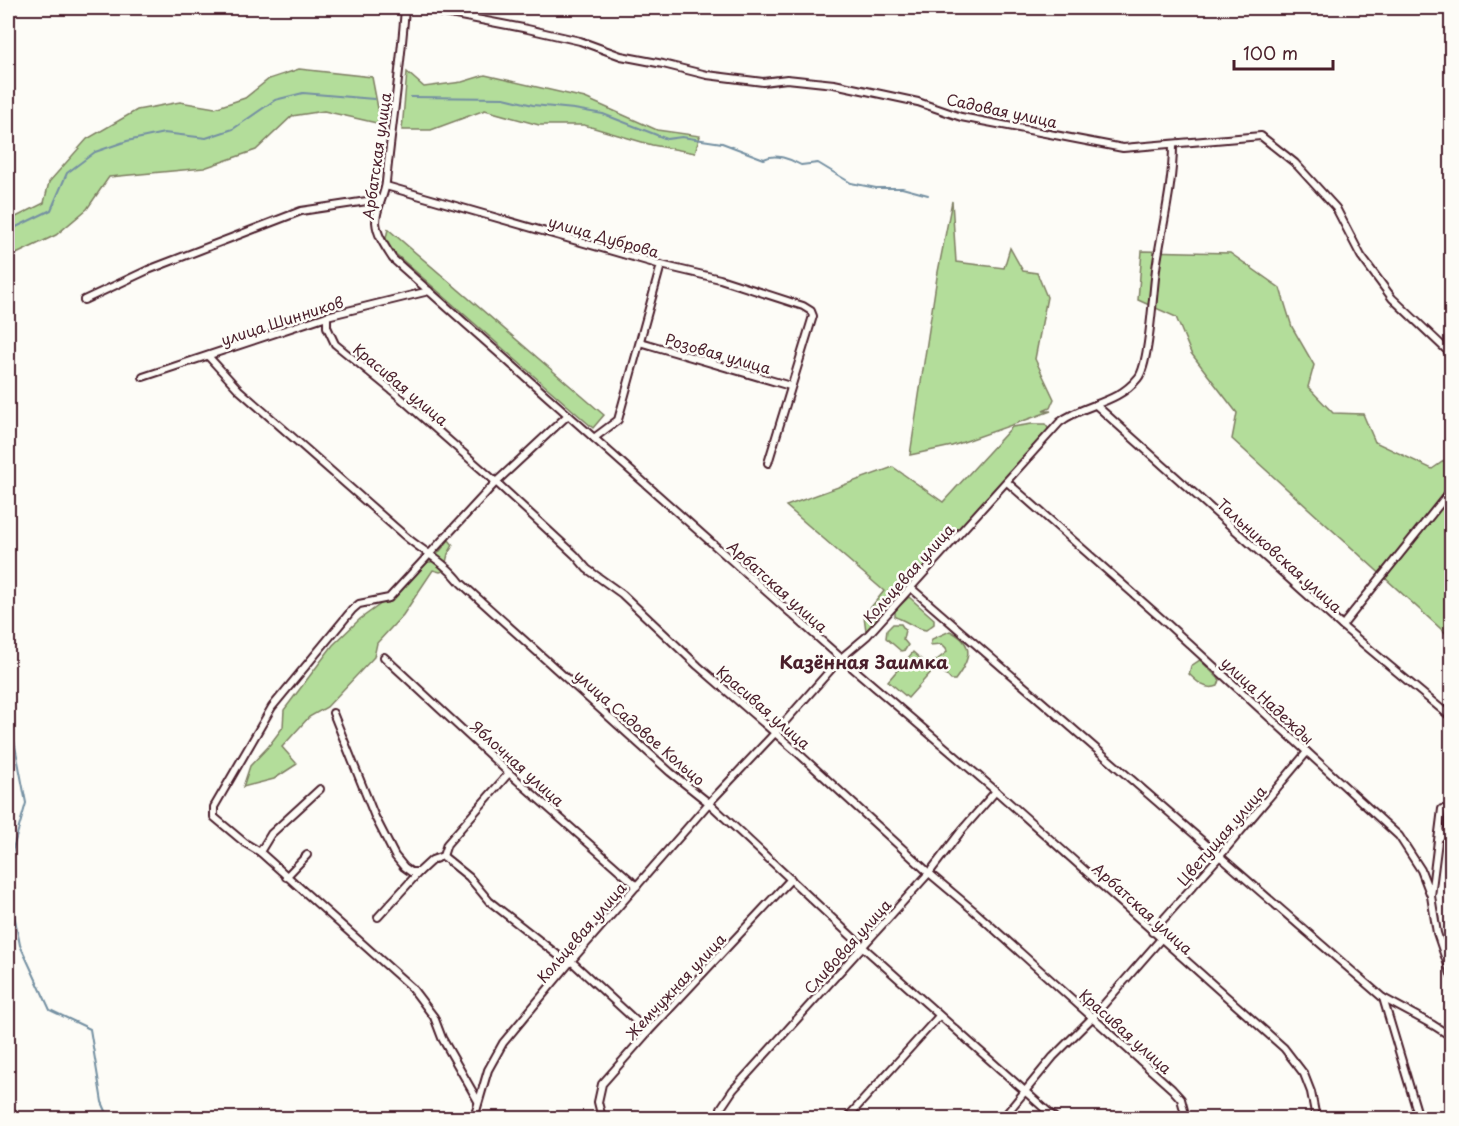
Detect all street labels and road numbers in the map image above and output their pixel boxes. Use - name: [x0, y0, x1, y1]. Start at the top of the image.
- street label: Садовая улица: [944, 87, 1060, 133]
- street label: Арбатская улица: [356, 90, 396, 221]
- street label: улица Дуброва: [546, 209, 663, 263]
- street label: улица Шинников: [218, 289, 347, 351]
- street label: Розовая улица: [662, 327, 774, 379]
- street label: Красивая улица: [349, 337, 454, 431]
- street label: Тальниковская улица: [1212, 492, 1348, 618]
- street label: Кольцевая улица: [857, 518, 959, 628]
- street label: Арбатская улица: [723, 535, 834, 638]
- street label: улица Надежды: [1216, 651, 1320, 749]
- street label: Красивая улица: [712, 660, 816, 755]
- street label: улица Садовое Кольцо: [569, 664, 711, 790]
- street label: Яблочная улица: [466, 715, 570, 812]
- street label: Цветущая улица: [1171, 779, 1271, 890]
- street label: Арбатская улица: [1088, 857, 1199, 960]
- street label: Кольцевая улица: [531, 876, 632, 987]
- street label: Сливовая улица: [798, 893, 896, 999]
- street label: Жемчужная улица: [619, 927, 731, 1044]
- street label: Красивая улица: [1075, 983, 1178, 1079]

